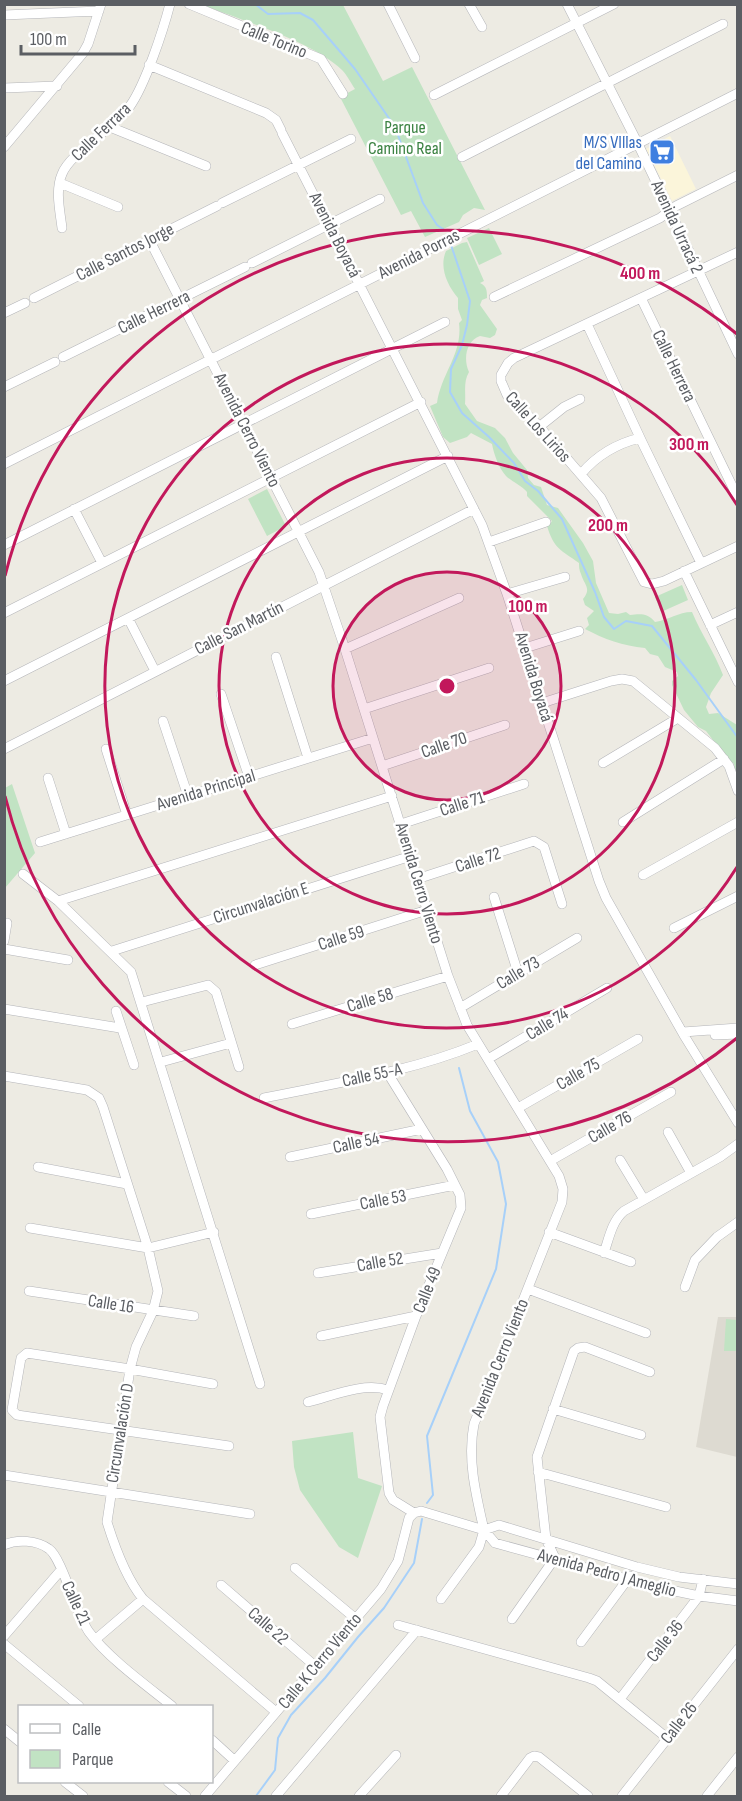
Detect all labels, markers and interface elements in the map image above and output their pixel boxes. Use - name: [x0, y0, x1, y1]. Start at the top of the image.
- street label: Calle Torino: [238, 17, 310, 63]
- scale bar: [21, 18, 135, 56]
- text: 100 m: [30, 29, 67, 50]
- street label: Calle Ferrara: [67, 98, 135, 166]
- park label: Parque Camino Real: [368, 117, 442, 159]
- place label: M/S VIllas del Camino: [576, 132, 642, 174]
- supermarket icon: M/S VIllas del Camino: [647, 137, 677, 167]
- street label: Avenida Urracá 2: [646, 176, 708, 277]
- street label: Avenida Boyacá: [304, 188, 365, 281]
- street label: Calle Santos Jorge: [73, 218, 177, 286]
- street label: Avenida Porras: [374, 225, 463, 284]
- text: 400 m: [620, 263, 660, 284]
- street label: Calle Herrera: [115, 286, 194, 338]
- street label: Calle Herrera: [648, 327, 700, 406]
- street label: Avenida Cerro Viento: [209, 368, 285, 491]
- street label: Calle Los Lirios: [501, 387, 575, 467]
- text: 300 m: [669, 434, 709, 455]
- text: 200 m: [588, 515, 628, 536]
- text: 100 m: [509, 596, 548, 617]
- street label: Calle San Martín: [191, 597, 287, 659]
- street label: Avenida Boyacá: [510, 629, 558, 724]
- centre of rings: [437, 676, 457, 696]
- street label: Calle 70: [418, 727, 470, 763]
- street label: Avenida Principal: [153, 765, 258, 815]
- street label: Calle 71: [437, 787, 488, 821]
- street label: Avenida Cerro Viento: [390, 819, 447, 946]
- street label: Calle 72: [453, 843, 503, 877]
- street label: Circunvalación E: [211, 878, 311, 928]
- street label: Calle 59: [315, 921, 367, 955]
- street label: Calle 73: [492, 952, 544, 994]
- street label: Calle 58: [344, 983, 396, 1017]
- street label: Calle 74: [522, 1003, 573, 1045]
- street label: Calle 75: [553, 1053, 603, 1095]
- street label: Calle 55-A: [340, 1058, 404, 1092]
- street label: Calle 76: [584, 1106, 636, 1148]
- street label: Calle 54: [331, 1128, 382, 1158]
- street label: Calle 53: [358, 1185, 408, 1215]
- street label: Calle 52: [355, 1248, 405, 1276]
- street label: Calle 49: [408, 1264, 446, 1316]
- street label: Calle 16: [86, 1290, 136, 1318]
- street label: Avenida Cerro Viento: [466, 1296, 533, 1421]
- street label: Circunvalación D: [102, 1382, 138, 1484]
- street label: Avenida Pedro J Ameglio: [534, 1544, 679, 1602]
- street label: Calle 21: [57, 1578, 96, 1629]
- street label: Calle 22: [243, 1603, 293, 1649]
- street label: Calle K Cerro Viento: [274, 1609, 366, 1713]
- street label: Calle 36: [642, 1616, 688, 1666]
- street label: Calle 26: [656, 1698, 702, 1748]
- legend: [18, 1705, 213, 1783]
- text: Calle: [72, 1719, 101, 1740]
- text: Parque: [72, 1749, 113, 1770]

